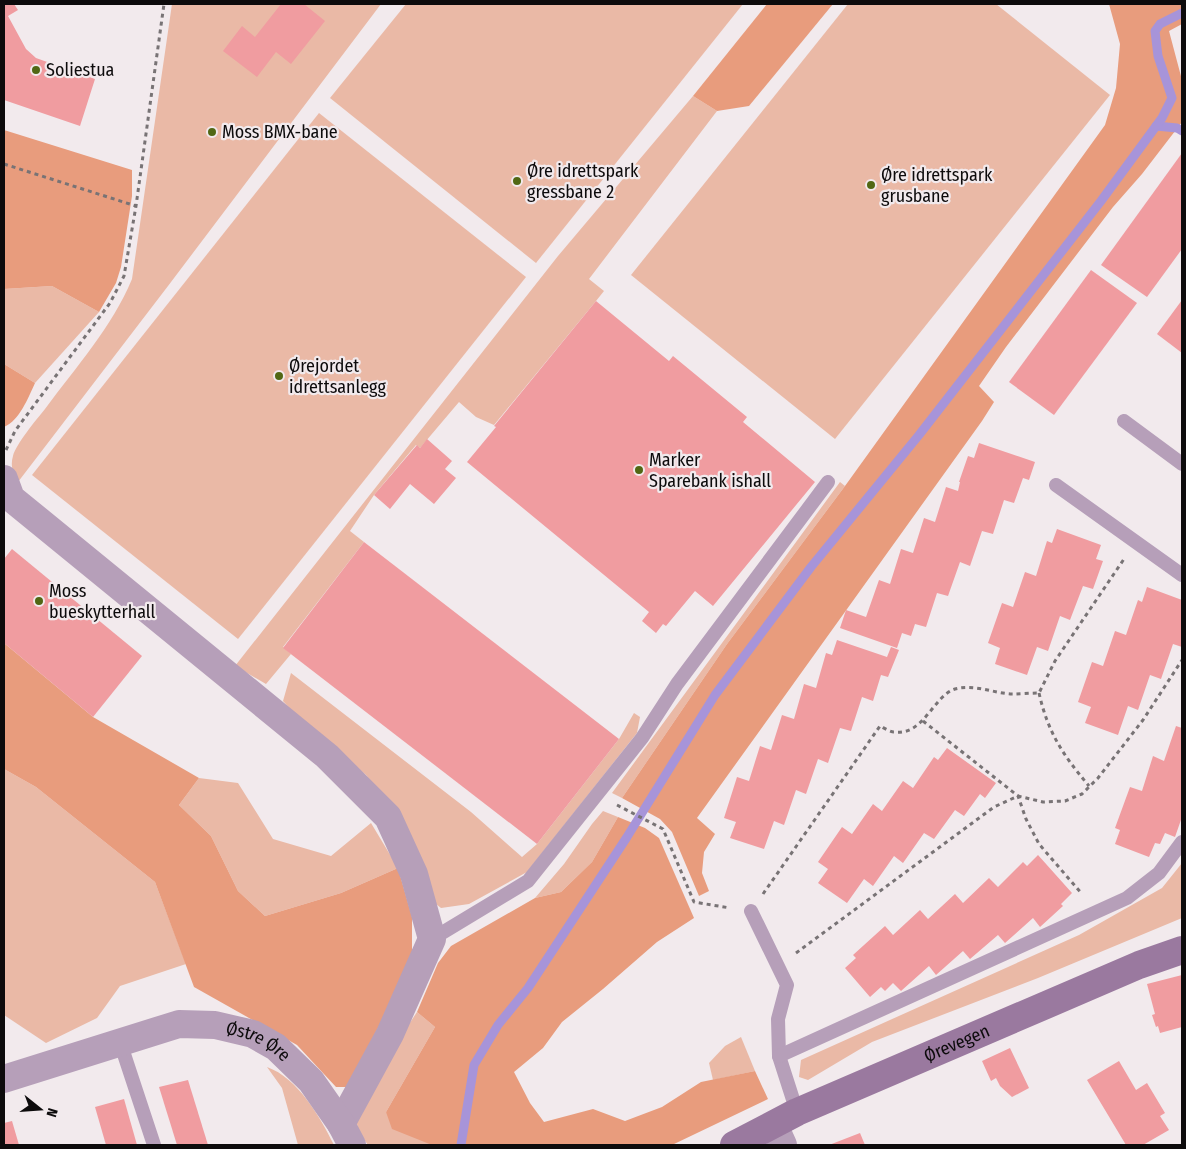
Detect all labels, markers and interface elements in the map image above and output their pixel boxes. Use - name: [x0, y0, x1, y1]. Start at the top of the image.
- place label: Soliestua: [46, 59, 115, 81]
- marker: Soliestua: [30, 64, 42, 76]
- place label: Moss BMX-bane: [222, 121, 338, 143]
- marker: Moss BMX-bane: [206, 126, 218, 138]
- place label: Øre idrettspark gressbane 2: [527, 160, 639, 203]
- place label: Øre idrettspark grusbane: [881, 164, 993, 207]
- marker: Øre idrettspark gressbane 2: [511, 175, 523, 187]
- marker: Øre idrettspark grusbane: [865, 179, 877, 191]
- place label: Ørejordet idrettsanlegg: [289, 355, 387, 398]
- marker: Ørejordet idrettsanlegg: [273, 370, 285, 382]
- place label: Marker Sparebank ishall: [649, 449, 771, 492]
- marker: Marker Sparebank ishall: [633, 464, 645, 476]
- place label: Moss bueskytterhall: [49, 580, 156, 623]
- marker: Moss bueskytterhall: [33, 595, 45, 607]
- street label: Østre Øre: [224, 1017, 295, 1066]
- street label: Ørevegen: [921, 1020, 993, 1067]
- north arrow: [15, 1084, 65, 1134]
- text: N: [43, 1106, 61, 1119]

